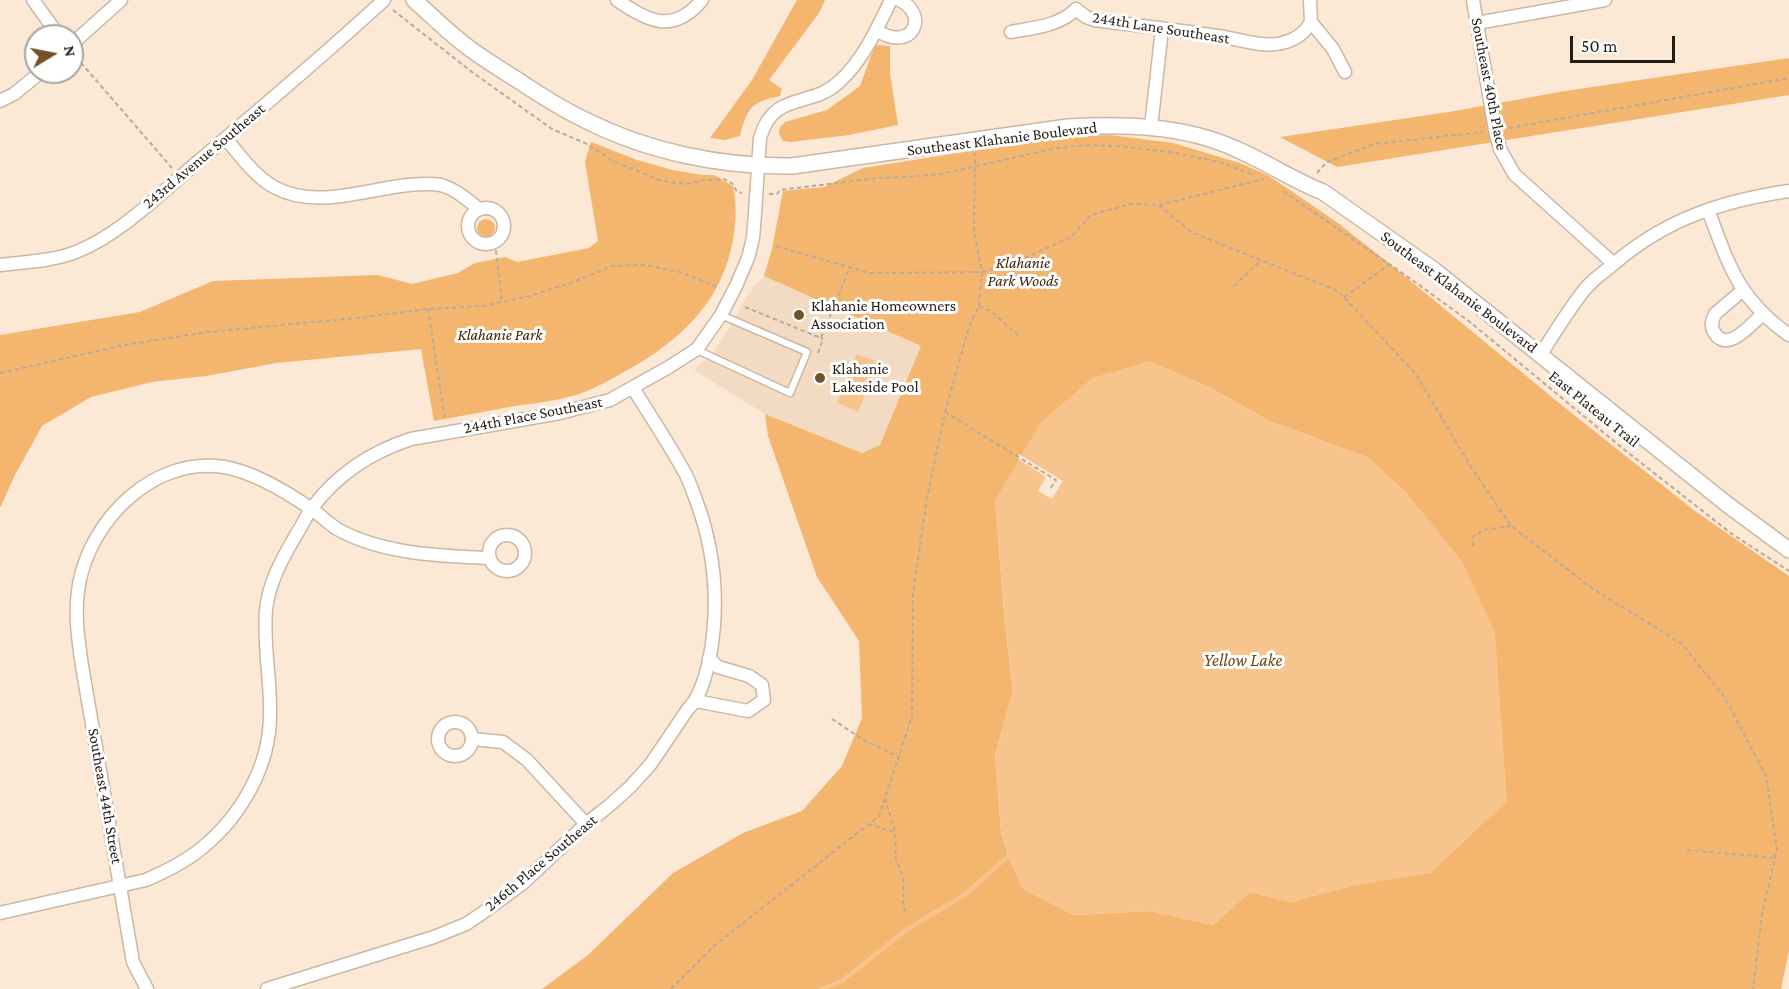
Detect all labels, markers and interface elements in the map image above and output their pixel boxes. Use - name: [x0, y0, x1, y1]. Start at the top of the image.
- street label: 244th Lane Southeast: [1091, 8, 1231, 48]
- street label: Southeast 40th Place: [1467, 16, 1511, 152]
- north arrow: [24, 24, 84, 84]
- scale bar: [1573, 24, 1678, 62]
- text: 50 m: [1581, 36, 1618, 56]
- text: N: [61, 44, 80, 58]
- street label: 243rd Avenue Southeast: [139, 99, 269, 213]
- street label: Southeast Klahanie Boulevard: [906, 118, 1098, 160]
- street label: Southeast Klahanie Boulevard: [1377, 227, 1541, 357]
- park label: Klahanie Park Woods: [988, 253, 1058, 291]
- place label: Klahanie Homeowners Association: [811, 296, 956, 334]
- marker: Klahanie Homeowners Association: [792, 308, 806, 322]
- park label: Klahanie Park: [457, 325, 543, 345]
- place label: Klahanie Lakeside Pool: [832, 359, 919, 397]
- street label: East Plateau Trail: [1545, 367, 1643, 451]
- marker: Klahanie Lakeside Pool: [813, 371, 827, 385]
- street label: 244th Place Southeast: [462, 392, 604, 438]
- water label: Yellow Lake: [1204, 649, 1282, 671]
- street label: Southeast 44th Street: [84, 727, 126, 865]
- street label: 246th Place Southeast: [481, 810, 601, 916]

